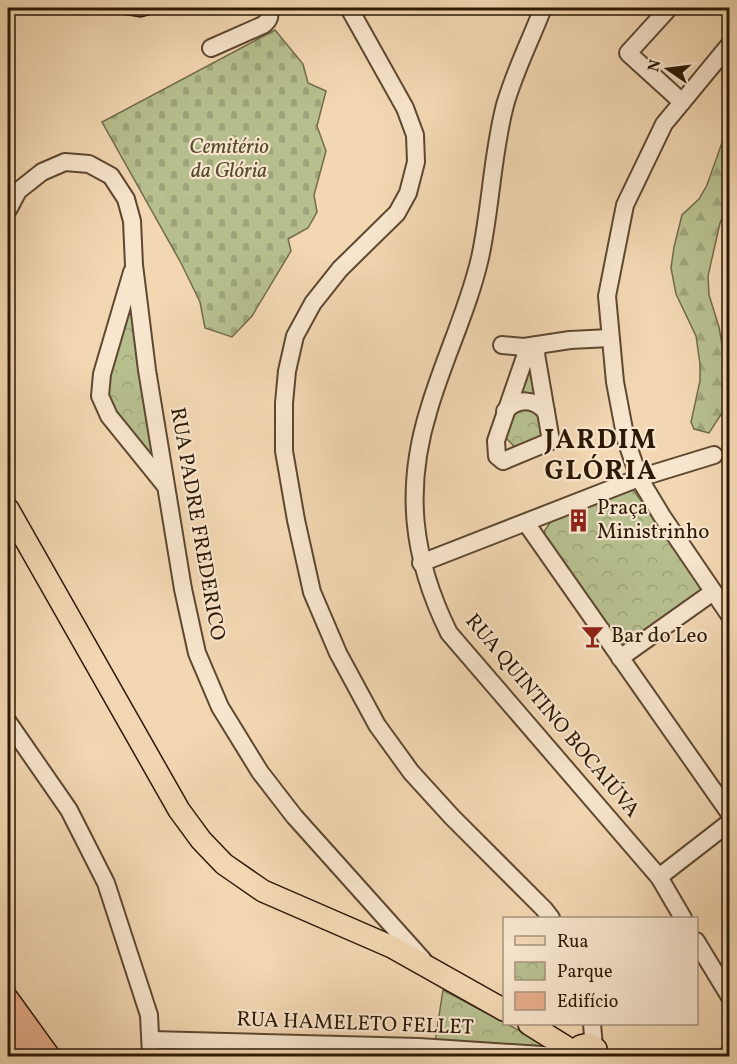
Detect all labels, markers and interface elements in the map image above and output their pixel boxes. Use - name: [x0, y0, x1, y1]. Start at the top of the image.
- north arrow: [638, 39, 698, 99]
- text: N: [643, 57, 668, 74]
- park label: Cemitério da Glória: [189, 133, 269, 186]
- street label: RUA PADRE FREDERICO: [162, 405, 232, 643]
- district label: JARDIM GLÓRIA: [544, 422, 658, 491]
- place label: Praça Ministrinho: [597, 494, 709, 547]
- building icon: Praça Ministrinho: [566, 507, 592, 533]
- street label: RUA QUINTINO BOCAIÚVA: [458, 608, 646, 824]
- place label: Bar do Leo: [611, 622, 708, 651]
- bar icon: Bar do Leo: [580, 623, 606, 649]
- legend: [503, 917, 698, 1025]
- text: Rua: [557, 930, 588, 955]
- text: Parque: [557, 960, 612, 985]
- text: Edifício: [557, 990, 618, 1015]
- street label: RUA HAMELETO FELLET: [236, 1005, 474, 1043]

